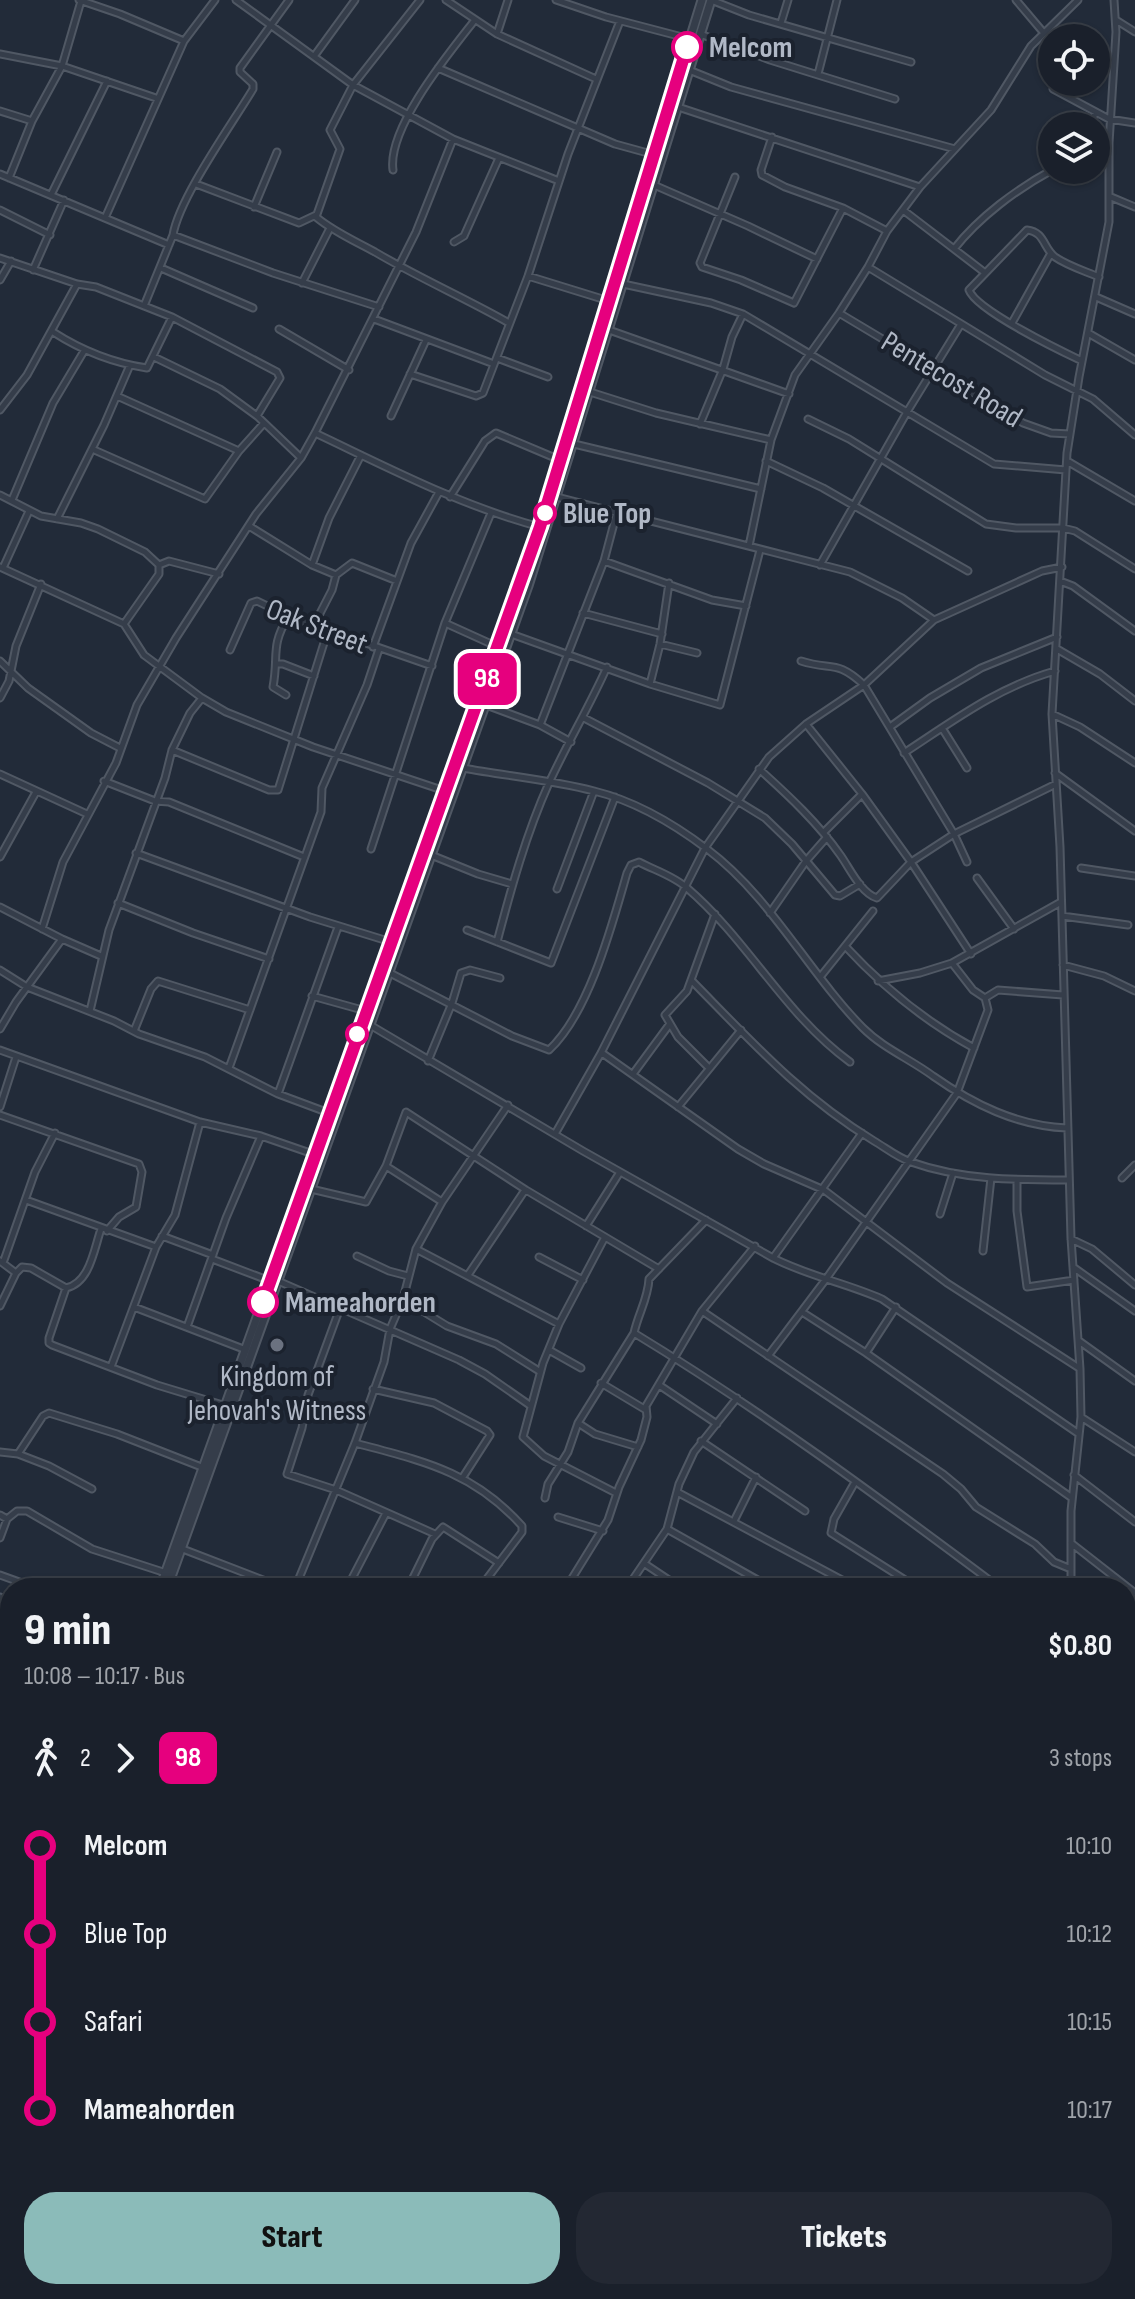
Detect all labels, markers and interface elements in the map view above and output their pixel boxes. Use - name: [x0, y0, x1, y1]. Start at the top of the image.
- map controls: [1038, 24, 1110, 184]
- button: locate: [1038, 24, 1110, 96]
- place label: Melcom: [709, 30, 792, 66]
- marker: Melcom: [672, 32, 702, 62]
- button: layers: [1038, 112, 1110, 184]
- street label: Pentecost Road: [875, 324, 1028, 436]
- place label: Blue Top: [563, 496, 651, 532]
- marker: Blue Top: [534, 502, 556, 524]
- street label: Oak Street: [261, 591, 372, 663]
- line badge: 98: [451, 653, 523, 705]
- text: 98: [474, 662, 500, 695]
- unlabelled marker: [346, 1023, 368, 1045]
- place label: Mameahorden: [285, 1285, 436, 1321]
- marker: Mameahorden: [248, 1287, 278, 1317]
- marker: Kingdom of Jehovah's Witness: [268, 1336, 286, 1354]
- place label: Kingdom of Jehovah's Witness: [187, 1359, 366, 1429]
- text: 9 min: [24, 1604, 111, 1657]
- text: $0.80: [1048, 1628, 1112, 1664]
- text: 10:08 – 10:17 · Bus: [24, 1661, 185, 1692]
- icon: walk: [24, 1736, 68, 1780]
- icon: forward: [103, 1736, 147, 1780]
- text: 98: [175, 1741, 201, 1774]
- text: 2: [80, 1743, 91, 1774]
- text: 3 stops: [1049, 1743, 1112, 1774]
- text: Melcom: [84, 1828, 167, 1864]
- text: 10:10: [1066, 1831, 1112, 1862]
- text: Blue Top: [84, 1916, 167, 1952]
- text: 10:12: [1067, 1919, 1112, 1950]
- text: Safari: [84, 2004, 142, 2040]
- text: 10:15: [1067, 2007, 1112, 2038]
- text: Mameahorden: [84, 2092, 235, 2128]
- text: 10:17: [1067, 2095, 1112, 2126]
- button: Start: [24, 2192, 560, 2284]
- button: Tickets: [576, 2192, 1112, 2284]

